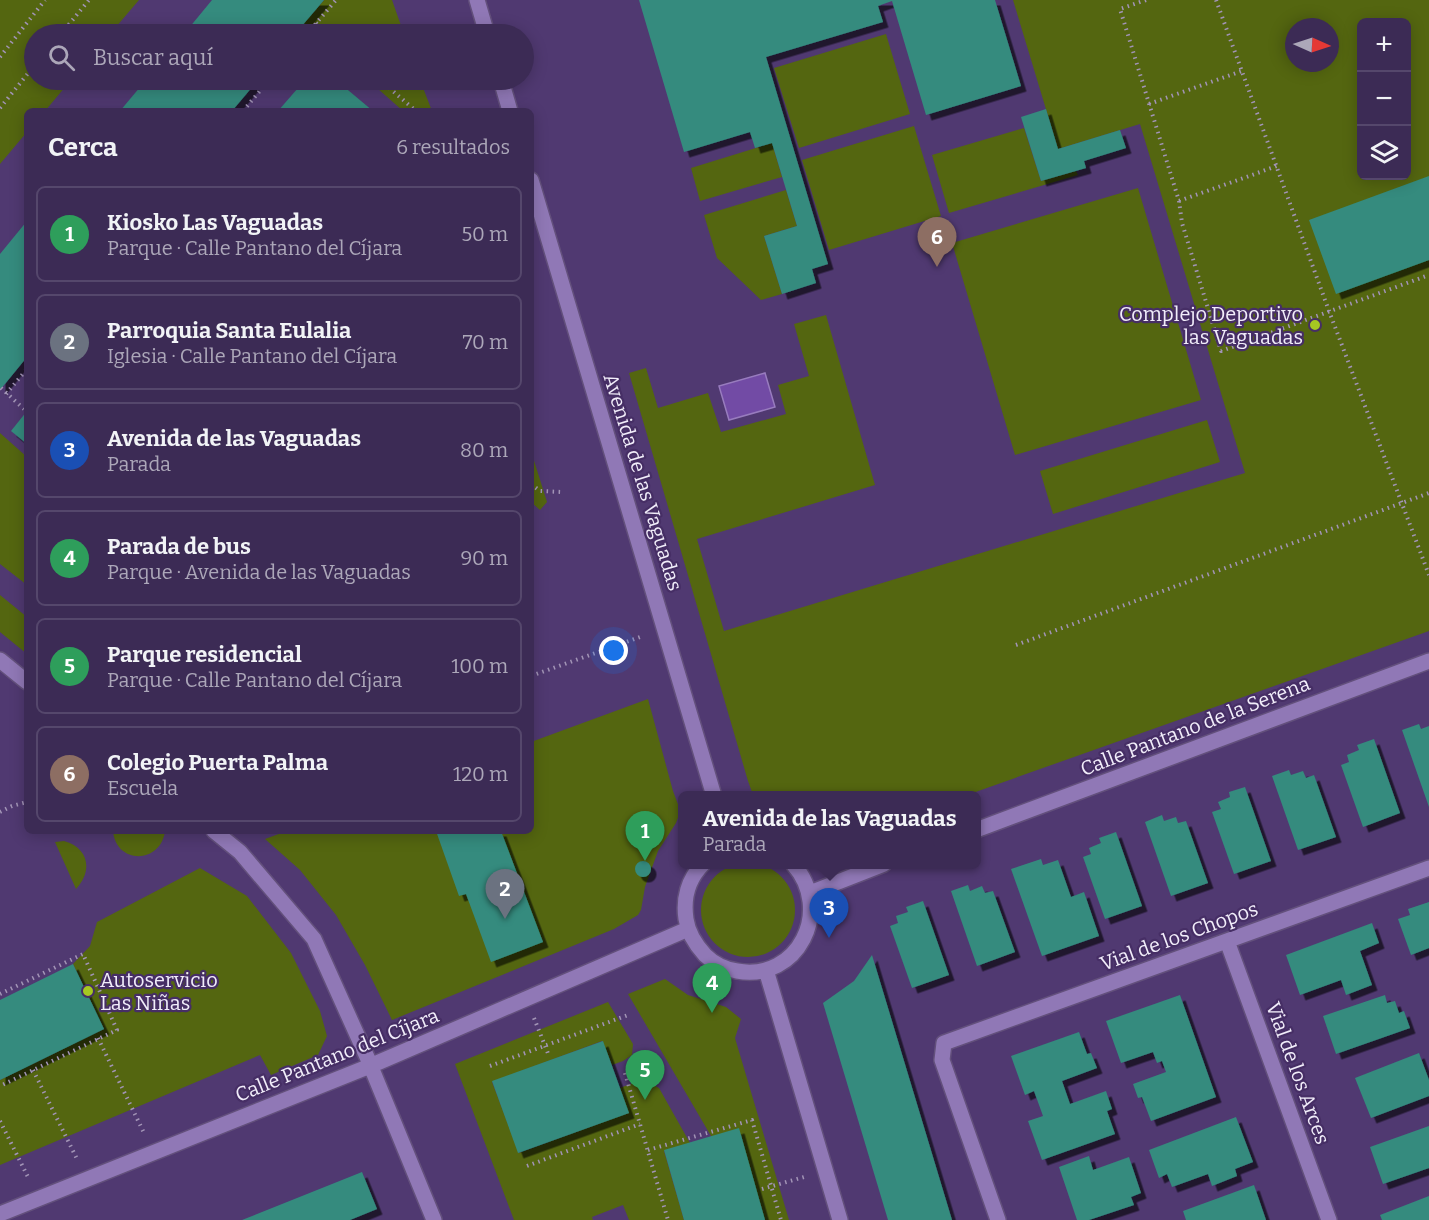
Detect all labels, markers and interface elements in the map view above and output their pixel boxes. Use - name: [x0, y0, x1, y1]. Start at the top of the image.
- north arrow: [1285, 18, 1339, 72]
- map controls: [1357, 18, 1411, 180]
- button: +: [1357, 18, 1411, 72]
- search box: [24, 24, 534, 90]
- icon: search: [45, 41, 78, 74]
- text: Buscar aquí: [93, 44, 213, 71]
- button: −: [1357, 72, 1411, 126]
- button: layers: [1357, 126, 1411, 180]
- text: Cerca: [48, 132, 118, 163]
- text: 6 resultados: [396, 135, 510, 159]
- text: Kiosko Las Vaguadas: [107, 209, 323, 236]
- pin: 6: [918, 218, 956, 267]
- text: 1: [65, 222, 74, 246]
- text: 50 m: [461, 222, 508, 246]
- text: Parque · Calle Pantano del Cíjara: [107, 236, 402, 260]
- place label: Complejo Deportivo las Vaguadas: [1119, 302, 1303, 349]
- text: Parroquia Santa Eulalia: [107, 317, 351, 344]
- marker: Complejo Deportivo las Vaguadas: [1308, 318, 1322, 332]
- text: 2: [64, 330, 75, 354]
- text: 70 m: [462, 330, 508, 354]
- text: Iglesia · Calle Pantano del Cíjara: [107, 344, 397, 368]
- street label: Avenida de las Vaguadas: [598, 370, 688, 594]
- text: Avenida de las Vaguadas: [107, 425, 361, 452]
- text: 3: [64, 438, 75, 462]
- text: 80 m: [460, 438, 508, 462]
- text: Parada: [107, 452, 171, 476]
- text: Parada de bus: [107, 533, 251, 560]
- text: 4: [63, 546, 76, 570]
- text: 90 m: [460, 546, 508, 570]
- text: Parque · Avenida de las Vaguadas: [107, 560, 411, 584]
- your location: [599, 636, 628, 665]
- text: Parque residencial: [107, 641, 302, 668]
- text: 5: [64, 654, 75, 678]
- text: 100 m: [451, 654, 508, 678]
- text: Parque · Calle Pantano del Cíjara: [107, 668, 402, 692]
- street label: Calle Pantano de la Serena: [1077, 671, 1313, 781]
- text: Colegio Puerta Palma: [107, 749, 328, 776]
- text: 6: [64, 762, 75, 786]
- text: 120 m: [453, 762, 508, 786]
- text: Escuela: [107, 776, 178, 800]
- popup: [678, 791, 981, 869]
- text: Avenida de las Vaguadas: [702, 805, 957, 832]
- pin: 1: [626, 812, 664, 861]
- text: Parada: [702, 832, 767, 856]
- pin: 2: [486, 870, 524, 919]
- pin: 3: [810, 888, 848, 938]
- street label: Vial de los Chopos: [1097, 896, 1261, 976]
- pin: 4: [692, 964, 732, 1013]
- place label: Autoservicio Las Niñas: [100, 968, 218, 1015]
- marker: Autoservicio Las Niñas: [81, 984, 95, 998]
- street label: Vial de los Arces: [1261, 999, 1335, 1147]
- street label: Calle Pantano del Cíjara: [232, 1003, 443, 1108]
- pin: 5: [626, 1050, 664, 1100]

